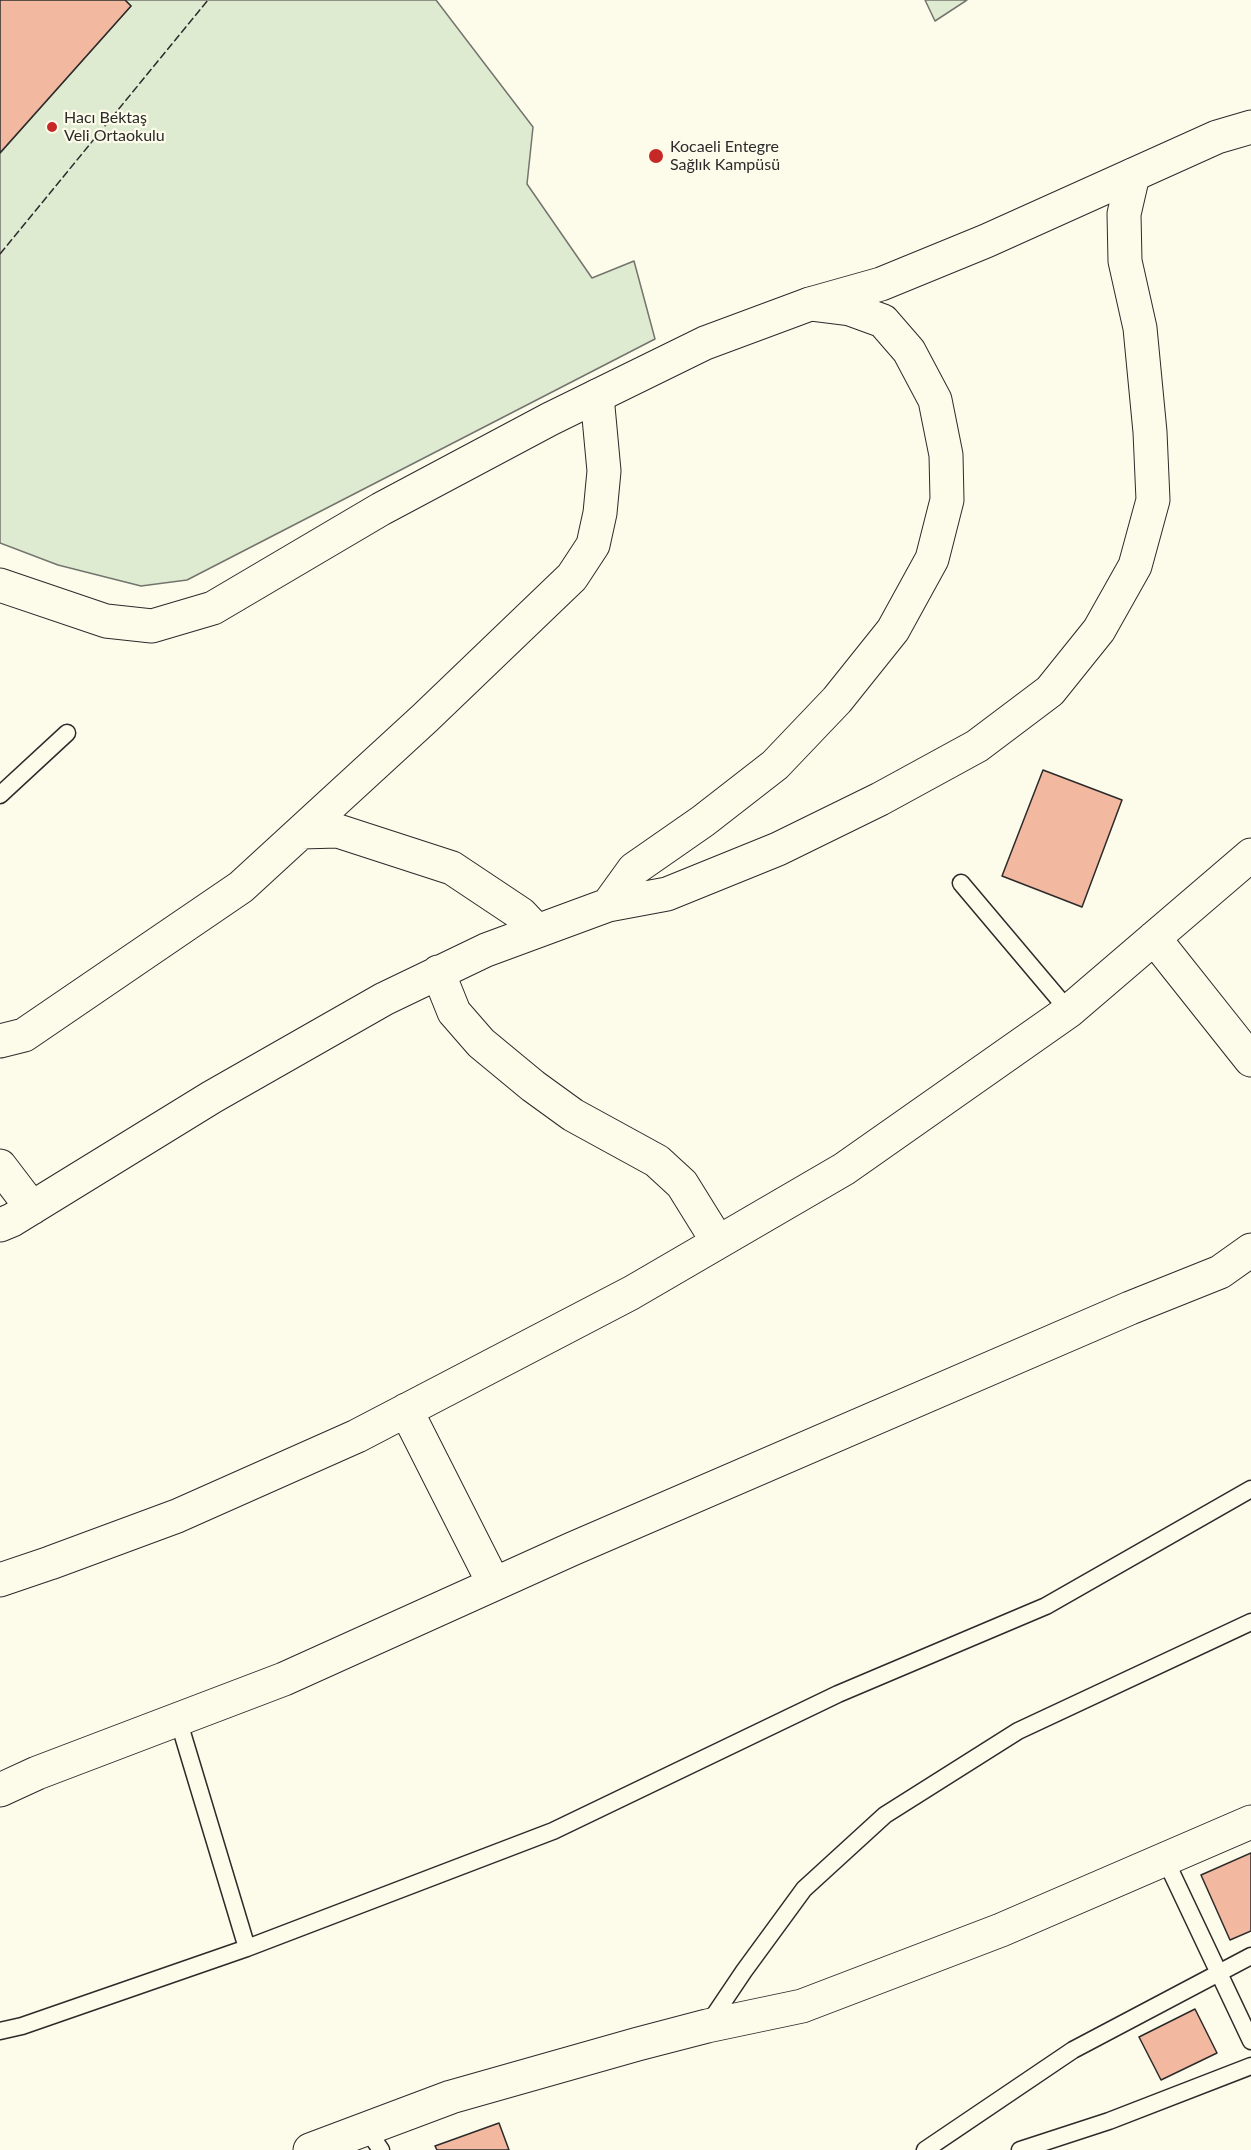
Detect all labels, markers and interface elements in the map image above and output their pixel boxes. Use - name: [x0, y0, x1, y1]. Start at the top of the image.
- place label: Hacı Bektaş Veli Ortaokulu: [64, 108, 165, 146]
- marker: Hacı Bektaş Veli Ortaokulu: [45, 120, 59, 134]
- place label: Kocaeli Entegre Sağlık Kampüsü: [670, 137, 780, 175]
- marker: Kocaeli Entegre Sağlık Kampüsü: [647, 147, 665, 165]

